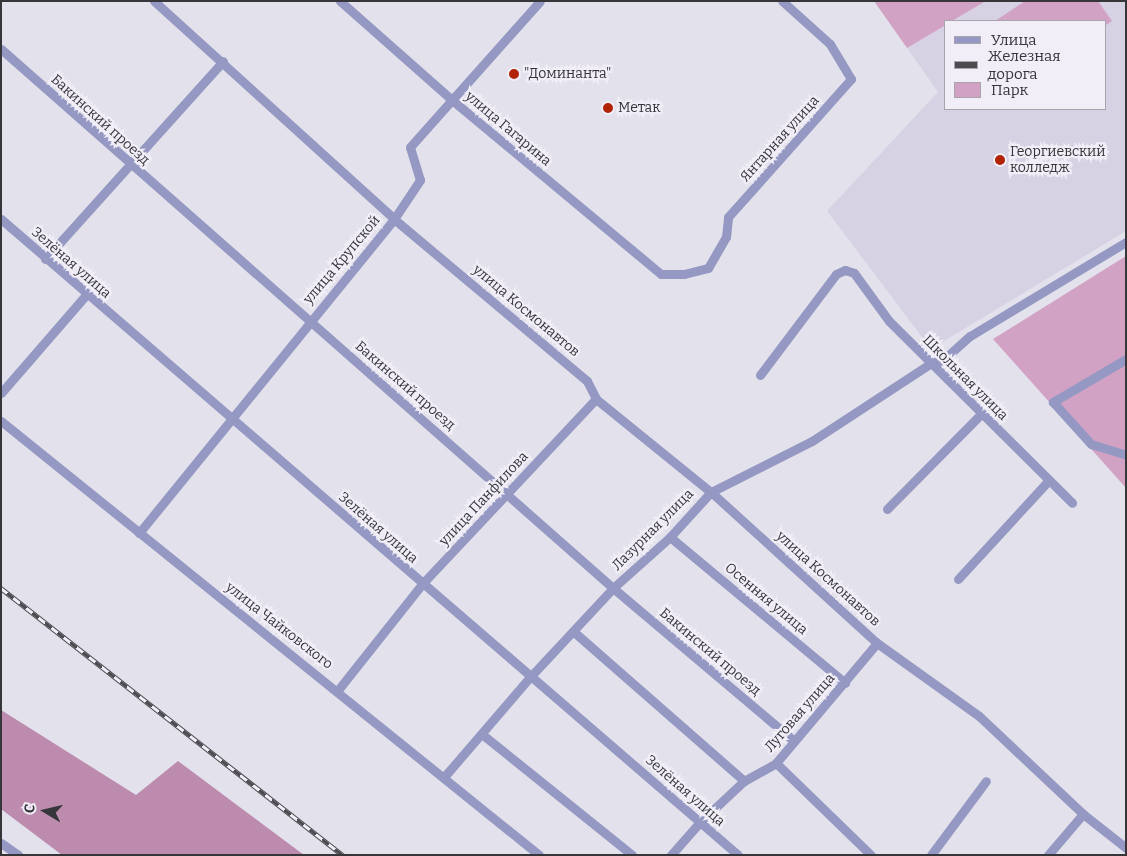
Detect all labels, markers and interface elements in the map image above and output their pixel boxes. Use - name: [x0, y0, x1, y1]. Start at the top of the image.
- legend: [944, 20, 1107, 110]
- text: Улица: [991, 31, 1037, 49]
- text: Железная дорога: [988, 47, 1061, 83]
- place label: "Доминанта": [524, 66, 611, 82]
- marker: "Доминанта": [508, 68, 520, 80]
- street label: Бакинский проезд: [47, 71, 153, 169]
- text: Парк: [991, 81, 1028, 99]
- street label: улица Гагарина: [462, 88, 554, 170]
- street label: Янтарная улица: [737, 93, 823, 185]
- place label: Метак: [618, 100, 660, 116]
- marker: Метак: [602, 102, 614, 114]
- place label: Георгиевский колледж: [1010, 144, 1106, 176]
- marker: Георгиевский колледж: [994, 154, 1006, 166]
- street label: улица Крупской: [300, 212, 384, 308]
- street label: Зелёная улица: [28, 224, 114, 302]
- street label: улица Космонавтов: [469, 261, 583, 361]
- street label: Школьная улица: [919, 332, 1011, 424]
- street label: Бакинский проезд: [352, 338, 458, 434]
- street label: улица Панфилова: [436, 448, 532, 550]
- street label: Лазурная улица: [609, 486, 697, 574]
- street label: Зелёная улица: [335, 489, 421, 567]
- street label: улица Космонавтов: [773, 528, 883, 630]
- street label: Осенняя улица: [721, 559, 811, 639]
- street label: улица Чайковского: [222, 579, 336, 673]
- street label: Бакинский проезд: [656, 605, 764, 699]
- street label: Луговая улица: [761, 670, 839, 756]
- street label: Зелёная улица: [642, 752, 728, 830]
- north arrow: [20, 786, 70, 836]
- text: С: [21, 803, 39, 814]

